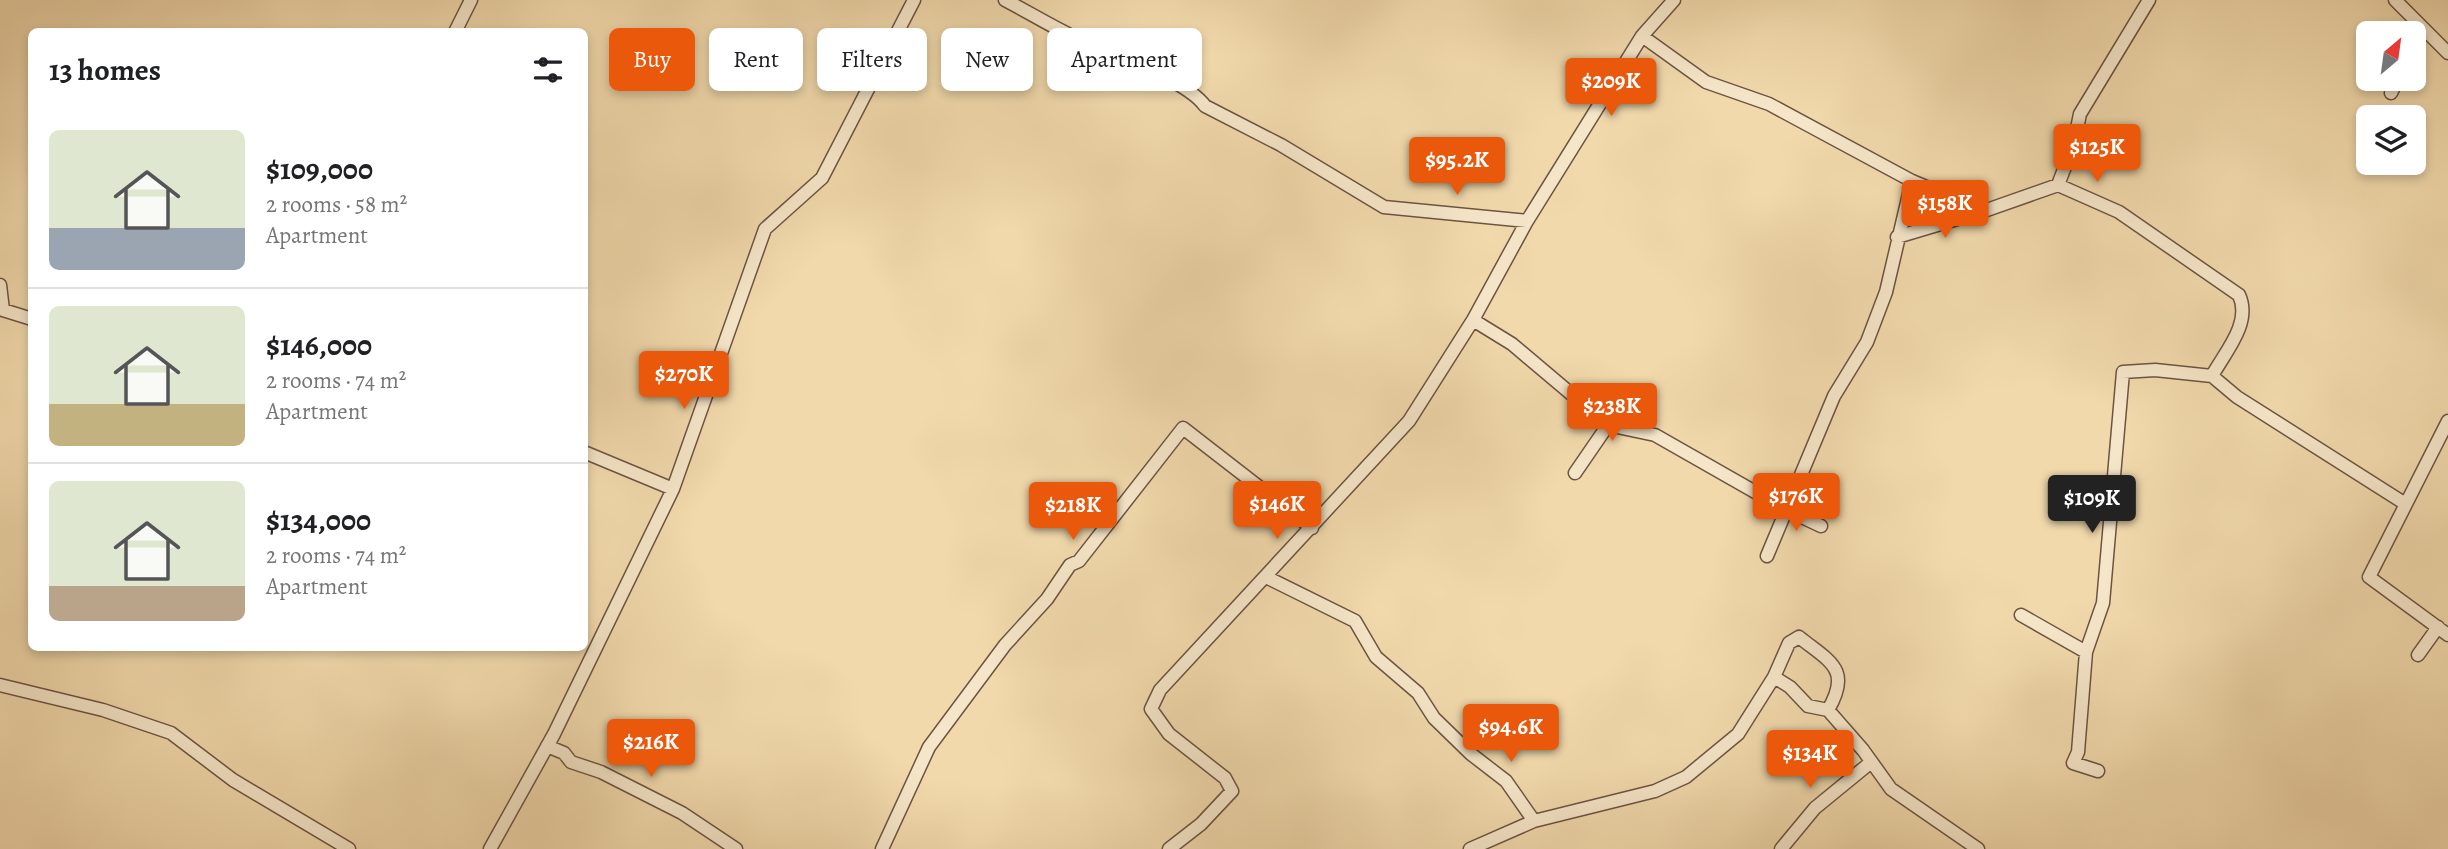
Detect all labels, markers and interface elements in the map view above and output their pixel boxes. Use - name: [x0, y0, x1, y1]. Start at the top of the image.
- north arrow: [2356, 21, 2426, 91]
- map controls: [2356, 21, 2426, 175]
- chip: Buy: [609, 28, 695, 91]
- chip: Rent: [709, 28, 803, 91]
- chip: Filters: [817, 28, 927, 91]
- chip: New: [941, 28, 1033, 91]
- chip: Apartment: [1047, 28, 1202, 91]
- text: 13 homes: [49, 50, 161, 90]
- icon: filters: [529, 51, 567, 89]
- pin: $209K: [1562, 58, 1660, 118]
- text: $209K: [1581, 65, 1641, 96]
- button: layers: [2356, 105, 2426, 175]
- pin: $125K: [2048, 124, 2146, 184]
- text: $125K: [2070, 131, 2125, 162]
- pin: $95.2K: [1400, 138, 1514, 197]
- text: $95.2K: [1425, 144, 1489, 175]
- text: $109,000: [266, 149, 373, 189]
- icon: home: [105, 158, 189, 242]
- pin: $158K: [1896, 180, 1994, 240]
- text: $158K: [1918, 187, 1972, 218]
- text: 2 rooms · 58 m²: [266, 189, 407, 220]
- text: Apartment: [266, 220, 368, 251]
- text: $146,000: [266, 325, 372, 365]
- icon: home: [105, 334, 189, 418]
- pin: $270K: [635, 352, 733, 411]
- text: $270K: [655, 358, 713, 389]
- text: 2 rooms · 74 m²: [266, 365, 406, 396]
- pin: $238K: [1563, 384, 1661, 443]
- text: $238K: [1583, 390, 1641, 421]
- text: Apartment: [266, 396, 368, 427]
- pin: $176K: [1747, 474, 1845, 533]
- pin: $109K: [2043, 476, 2141, 535]
- text: $176K: [1769, 480, 1823, 511]
- pin: $218K: [1024, 482, 1122, 542]
- pin: $146K: [1228, 482, 1326, 541]
- text: $109K: [2064, 482, 2120, 513]
- text: $146K: [1249, 488, 1305, 519]
- text: $218K: [1045, 489, 1101, 520]
- text: $134,000: [266, 500, 371, 540]
- icon: home: [105, 509, 189, 593]
- text: 2 rooms · 74 m²: [266, 540, 406, 571]
- text: Apartment: [266, 571, 368, 602]
- pin: $94.6K: [1454, 704, 1568, 764]
- text: $94.6K: [1479, 711, 1543, 742]
- pin: $216K: [602, 720, 700, 779]
- text: $216K: [623, 726, 679, 757]
- pin: $134K: [1761, 730, 1859, 790]
- text: $134K: [1783, 737, 1837, 768]

